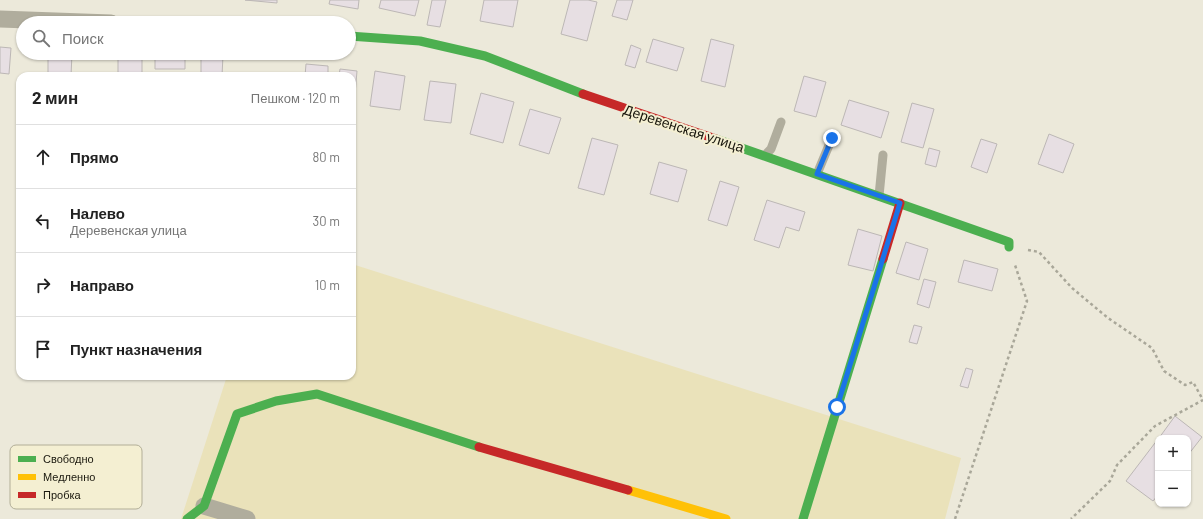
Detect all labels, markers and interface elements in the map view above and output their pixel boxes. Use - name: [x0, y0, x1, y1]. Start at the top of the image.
- search box: [16, 16, 356, 60]
- icon: search: [30, 27, 52, 49]
- text: Поиск: [62, 29, 104, 47]
- text: 2 мин: [32, 87, 78, 107]
- text: Пешком · 120 m: [251, 90, 340, 106]
- street label: Деревенская улица: [622, 100, 747, 156]
- route end: [823, 129, 841, 147]
- icon: ahead: [32, 146, 54, 168]
- text: Прямо: [70, 148, 119, 166]
- text: 80 m: [313, 149, 340, 165]
- text: Налево: [70, 204, 125, 222]
- icon: left: [32, 210, 54, 232]
- text: 30 m: [313, 213, 340, 229]
- text: Деревенская улица: [70, 222, 187, 238]
- icon: right: [32, 274, 54, 296]
- text: Направо: [70, 276, 134, 294]
- text: 10 m: [315, 277, 340, 293]
- icon: arrive: [32, 338, 54, 360]
- text: Пункт назначения: [70, 340, 202, 358]
- route start: [828, 398, 846, 416]
- map controls: [1155, 435, 1191, 507]
- button: +: [1155, 435, 1191, 471]
- legend: [10, 445, 142, 509]
- text: Свободно: [43, 452, 94, 465]
- text: Медленно: [43, 470, 95, 483]
- button: −: [1155, 471, 1191, 507]
- text: Пробка: [43, 488, 81, 501]

